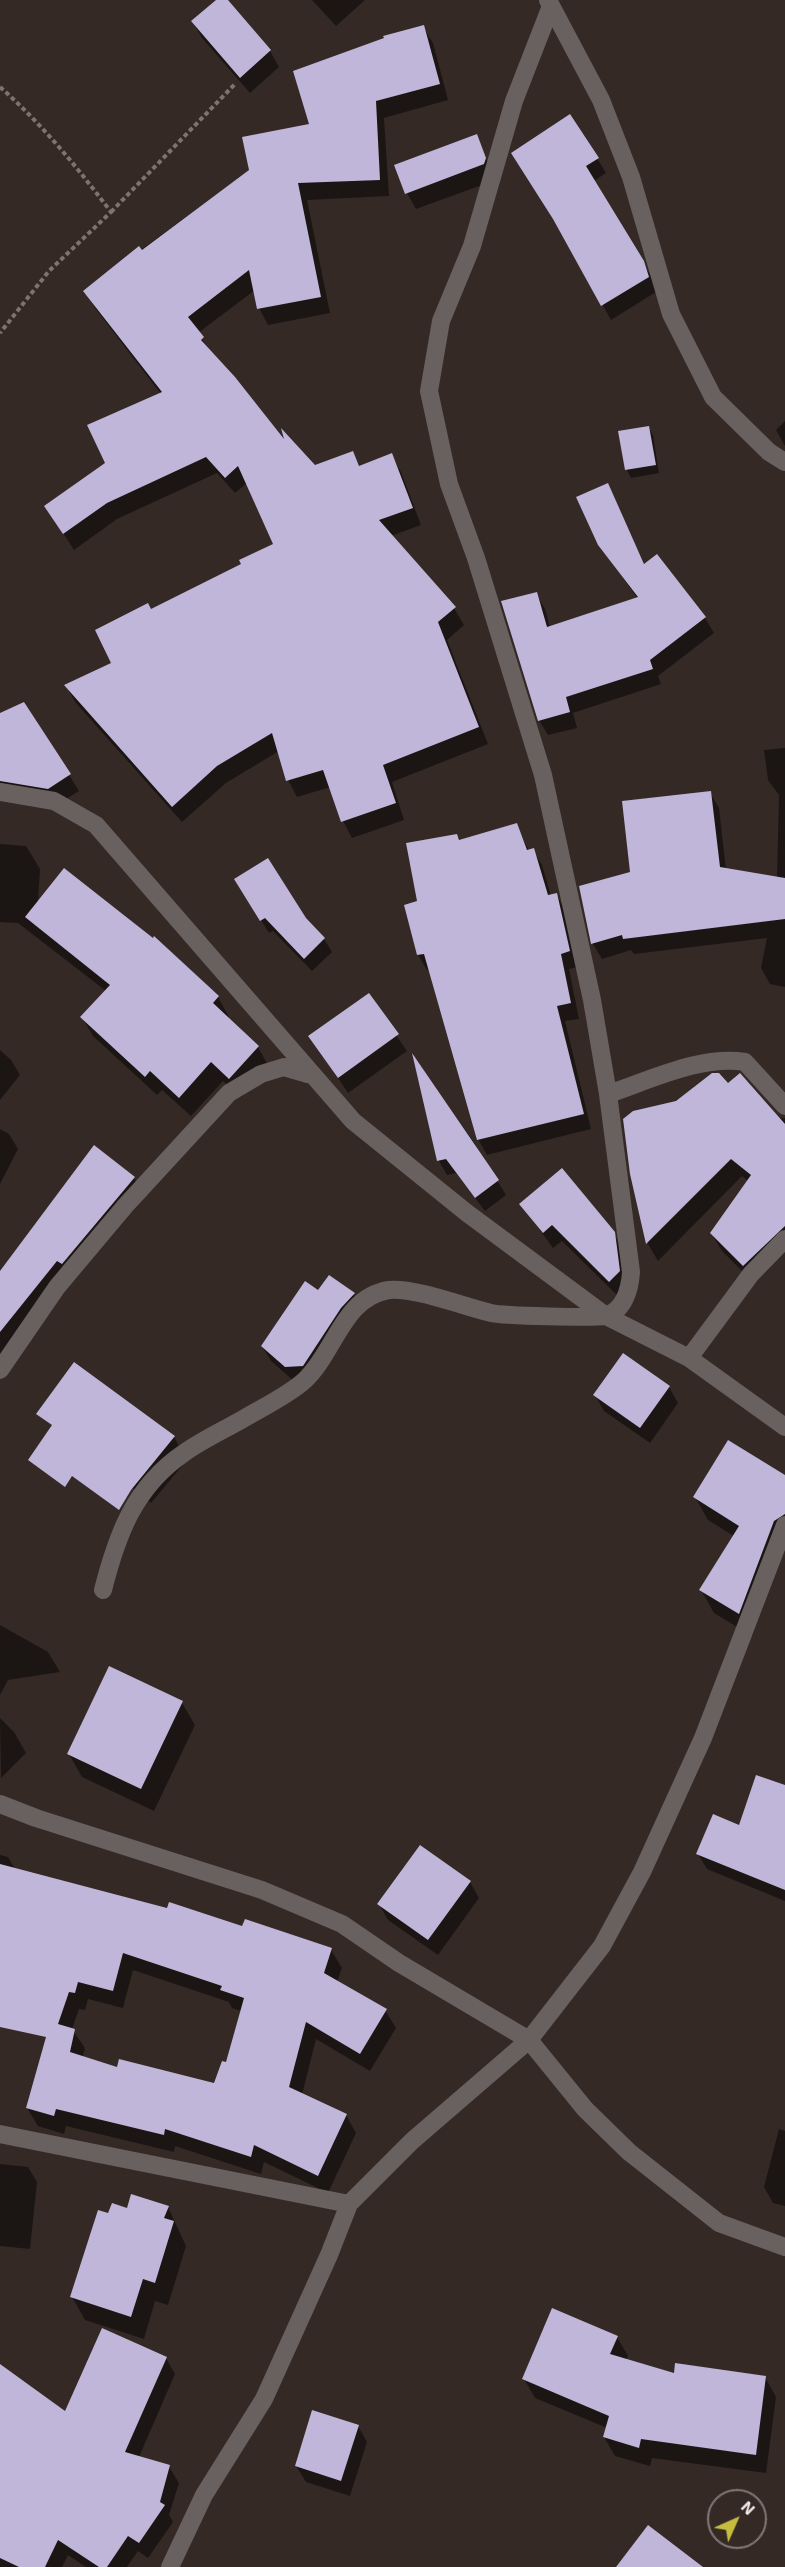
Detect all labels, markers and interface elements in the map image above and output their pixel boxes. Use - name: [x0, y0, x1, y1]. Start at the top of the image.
- north arrow: [707, 2489, 767, 2549]
- text: N: [738, 2497, 759, 2518]

